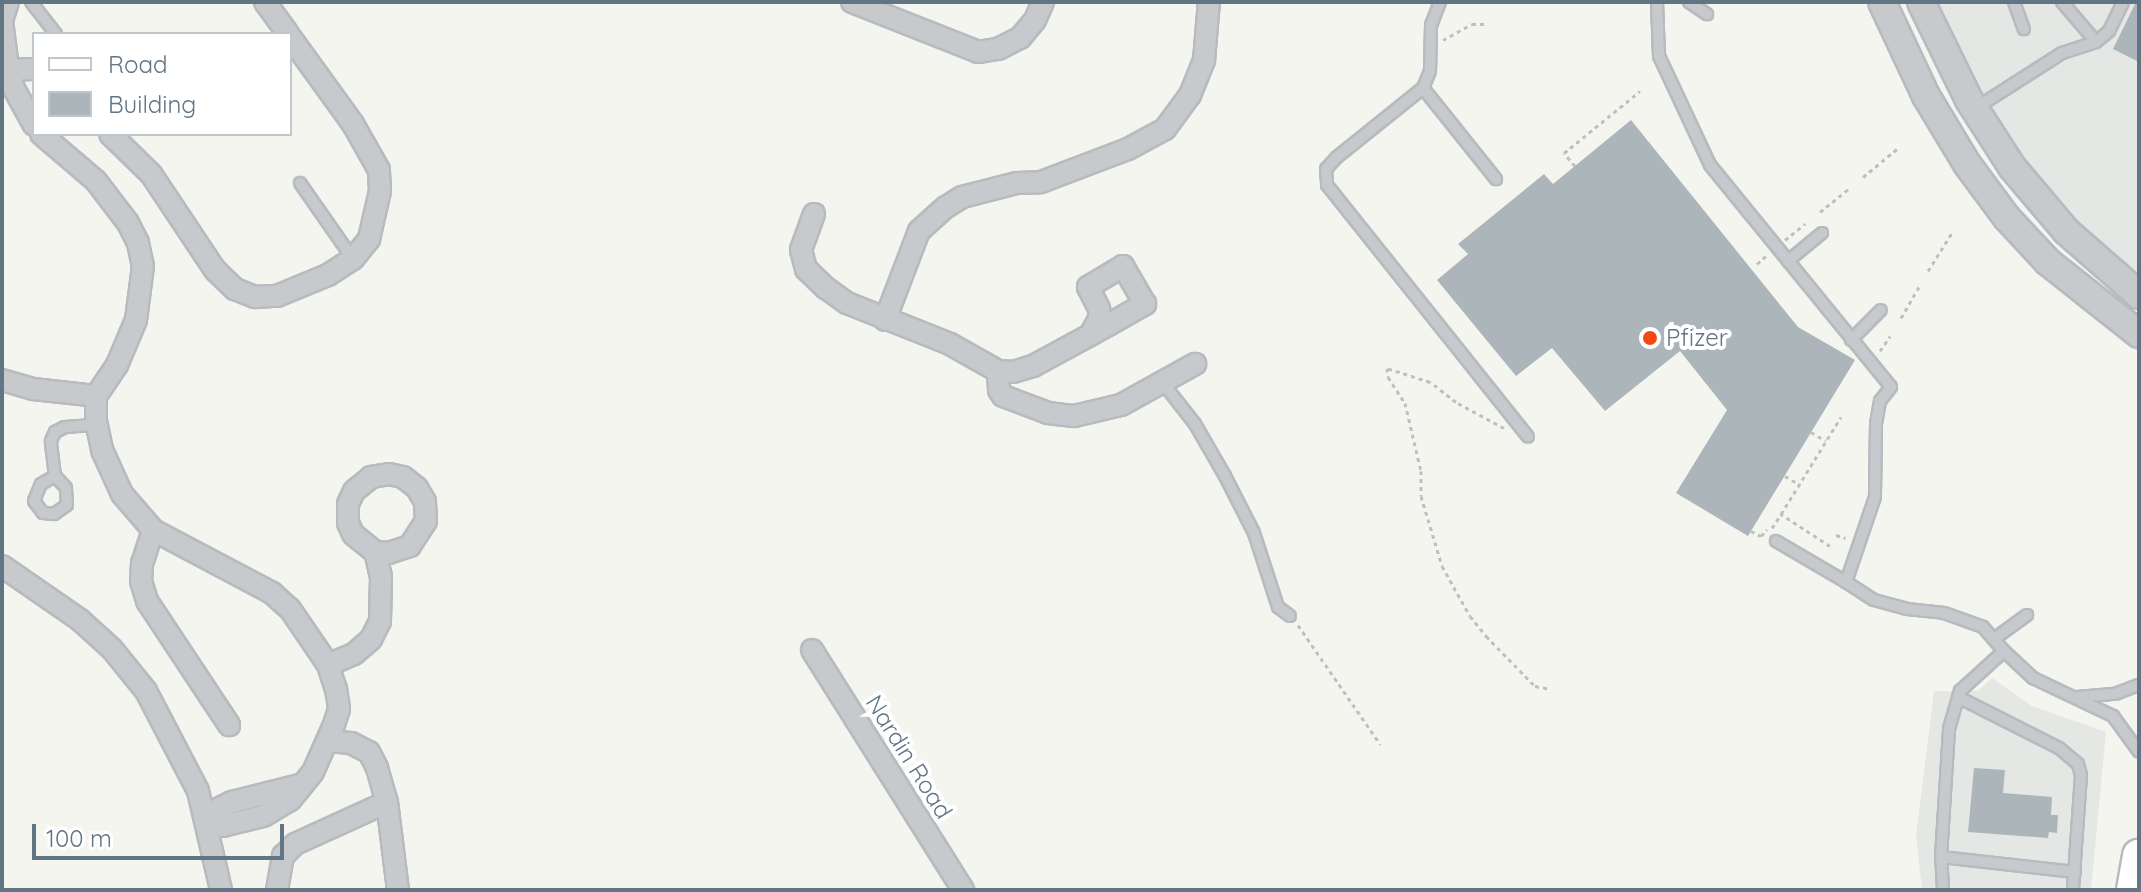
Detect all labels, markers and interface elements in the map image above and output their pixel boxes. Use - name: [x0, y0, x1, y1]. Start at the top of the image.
- legend: [32, 32, 292, 136]
- text: Road: [108, 49, 168, 79]
- text: Building: [108, 89, 196, 119]
- place label: Pfizer: [1666, 324, 1728, 352]
- marker: Pfizer: [1641, 329, 1659, 347]
- street label: Nardin Road: [860, 690, 958, 824]
- scale bar: [36, 808, 288, 858]
- text: 100 m: [46, 823, 112, 853]

